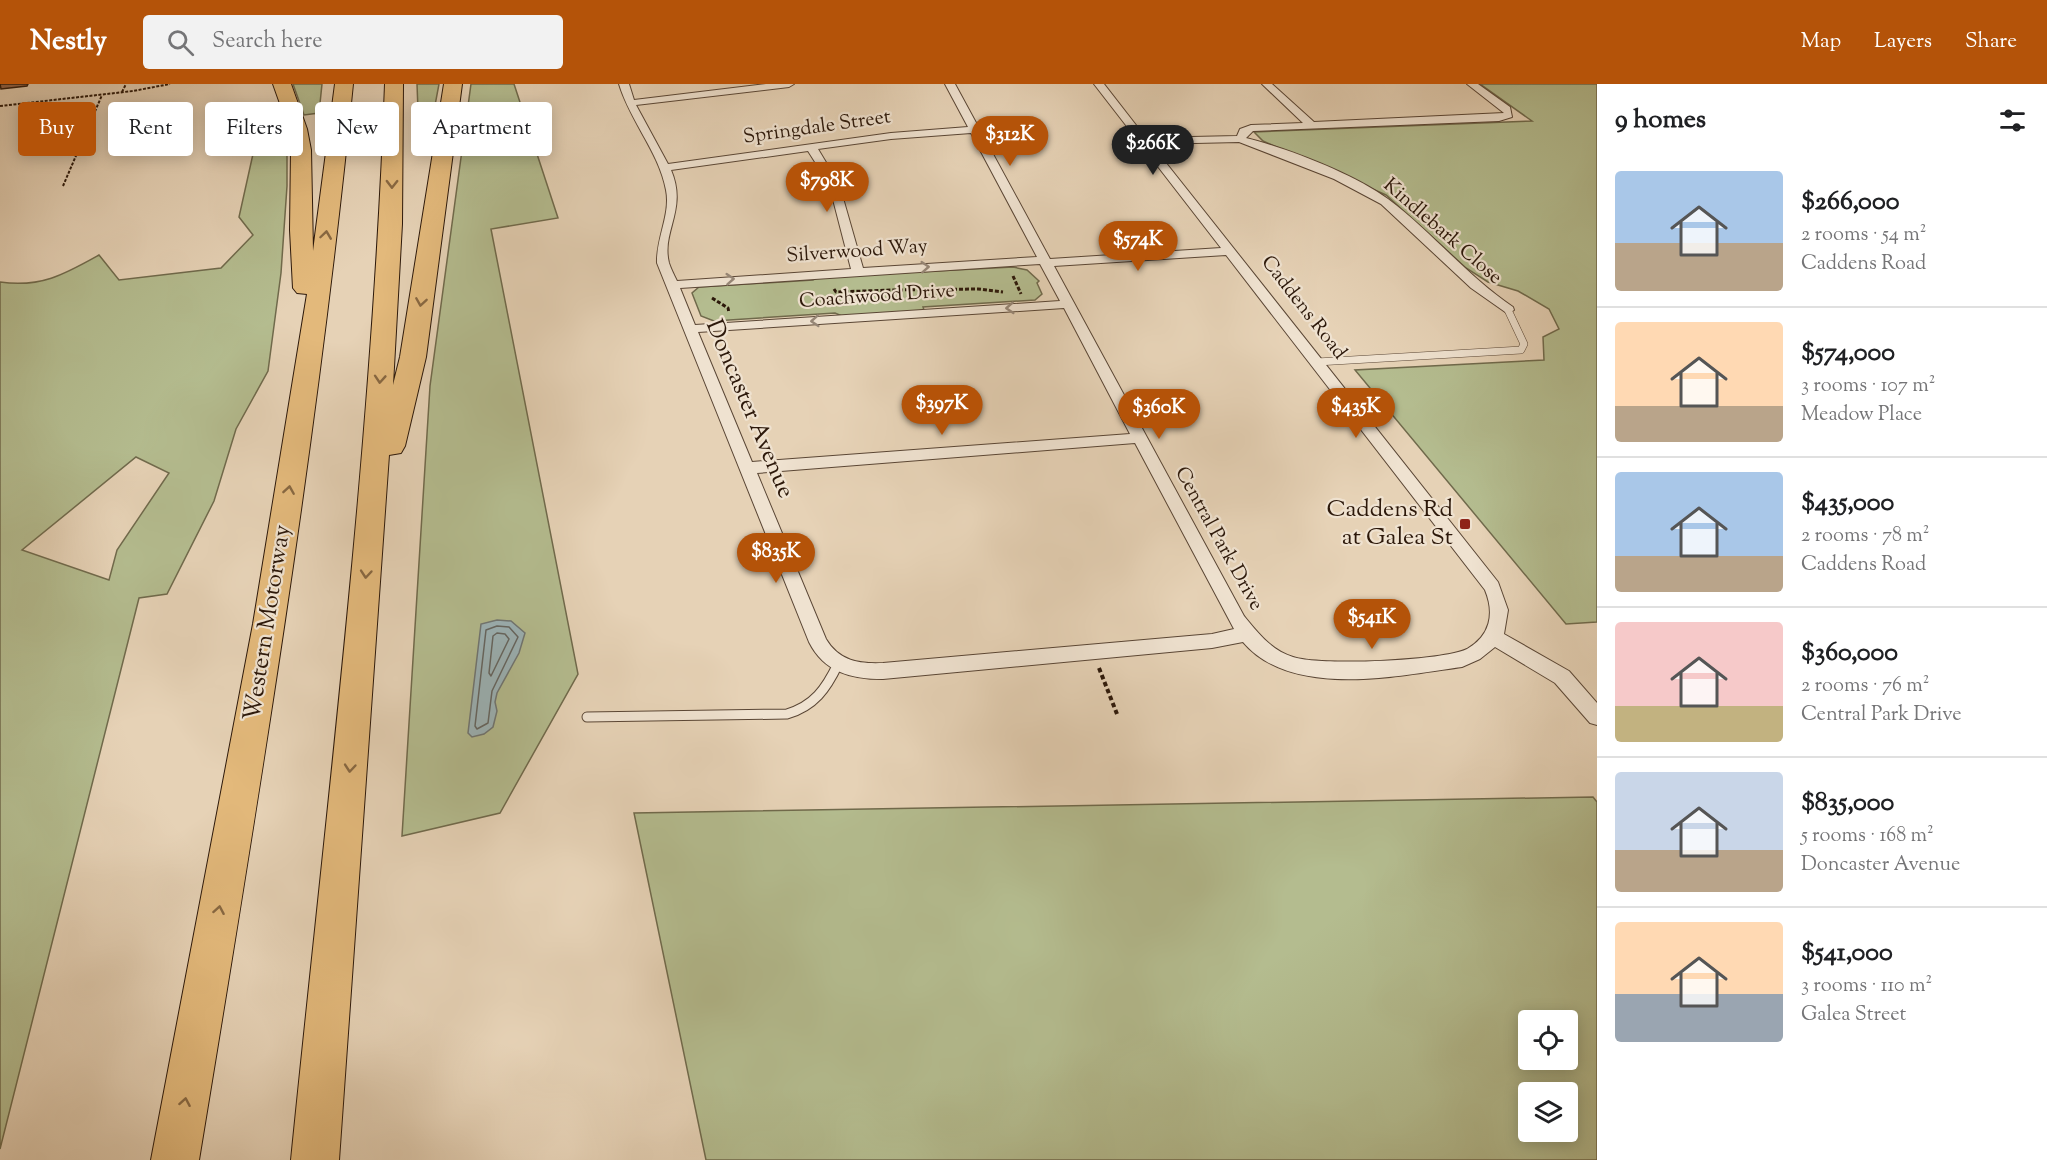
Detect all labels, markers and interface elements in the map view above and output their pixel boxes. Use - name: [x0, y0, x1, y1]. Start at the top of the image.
- search box: [143, 15, 563, 69]
- text: Nestly: [30, 22, 107, 62]
- icon: search: [164, 26, 197, 59]
- text: Search here: [212, 26, 322, 58]
- text: Map: [1801, 27, 1841, 57]
- text: Layers: [1874, 27, 1932, 57]
- text: Share: [1965, 27, 2017, 57]
- chip: Buy: [18, 102, 96, 156]
- chip: Rent: [108, 102, 193, 156]
- chip: Filters: [205, 102, 303, 156]
- chip: New: [315, 102, 399, 156]
- chip: Apartment: [411, 102, 552, 156]
- text: 9 homes: [1615, 102, 1706, 139]
- street label: Springdale Street: [741, 103, 893, 153]
- icon: filters: [1996, 104, 2029, 137]
- pin: $312K: [968, 116, 1052, 167]
- text: $312K: [985, 121, 1035, 150]
- pin: $266K: [1111, 125, 1195, 176]
- text: $266K: [1126, 130, 1180, 159]
- pin: $798K: [785, 162, 869, 213]
- text: $798K: [800, 167, 854, 196]
- street label: Kindlebark Close: [1376, 172, 1508, 292]
- one-way arrow: [385, 180, 398, 189]
- text: $266,000: [1801, 184, 1899, 221]
- icon: home: [1663, 195, 1735, 267]
- pin: $574K: [1096, 221, 1180, 272]
- text: 2 rooms · 54 m²: [1801, 221, 1926, 250]
- text: $574K: [1113, 226, 1163, 255]
- one-way arrow: [320, 230, 332, 239]
- street label: Silverwood Way: [785, 233, 929, 271]
- street label: Caddens Road: [1253, 250, 1353, 366]
- text: Caddens Road: [1801, 250, 1926, 279]
- one-way arrow: [920, 261, 929, 274]
- one-way arrow: [726, 273, 735, 286]
- street label: Coachwood Drive: [798, 277, 956, 317]
- one-way arrow: [416, 298, 428, 307]
- one-way arrow: [1005, 301, 1014, 314]
- street label: Doncaster Avenue: [696, 314, 802, 504]
- one-way arrow: [810, 314, 819, 327]
- text: $574,000: [1801, 335, 1895, 372]
- icon: home: [1663, 346, 1735, 418]
- text: 3 rooms · 107 m²: [1801, 372, 1935, 401]
- one-way arrow: [374, 375, 387, 384]
- pin: $397K: [900, 385, 984, 436]
- pin: $435K: [1314, 388, 1398, 439]
- pin: $360K: [1117, 389, 1201, 440]
- text: $397K: [916, 390, 968, 419]
- text: $435K: [1331, 393, 1381, 422]
- text: $360K: [1132, 394, 1186, 423]
- text: Meadow Place: [1801, 401, 1922, 430]
- street label: Central Park Drive: [1166, 462, 1270, 616]
- text: $435,000: [1801, 485, 1894, 522]
- one-way arrow: [282, 486, 295, 496]
- place label: Caddens Rd at Galea St: [1327, 493, 1453, 555]
- icon: home: [1663, 496, 1735, 568]
- marker: Caddens Rd at Galea St: [1458, 517, 1472, 531]
- street label: Western Motorway: [236, 522, 300, 724]
- text: 2 rooms · 78 m²: [1801, 522, 1930, 551]
- pin: $835K: [734, 533, 818, 584]
- text: $835K: [751, 538, 801, 567]
- text: Caddens Road: [1801, 551, 1926, 580]
- one-way arrow: [360, 569, 373, 578]
- pin: $541K: [1330, 599, 1414, 650]
- text: $541K: [1348, 604, 1396, 633]
- text: $360,000: [1801, 635, 1898, 672]
- icon: home: [1663, 646, 1735, 718]
- text: 2 rooms · 76 m²: [1801, 672, 1929, 701]
- text: Central Park Drive: [1801, 701, 1962, 730]
- one-way arrow: [344, 763, 357, 772]
- text: $835,000: [1801, 785, 1894, 822]
- icon: home: [1663, 796, 1735, 868]
- text: 5 rooms · 168 m²: [1801, 822, 1934, 851]
- text: Doncaster Avenue: [1801, 851, 1960, 880]
- one-way arrow: [212, 906, 225, 916]
- text: $541,000: [1801, 935, 1893, 972]
- icon: home: [1663, 946, 1735, 1018]
- text: 3 rooms · 110 m²: [1801, 972, 1932, 1001]
- text: Galea Street: [1801, 1001, 1906, 1030]
- map controls: [1518, 1010, 1578, 1142]
- button: locate: [1518, 1010, 1578, 1070]
- button: layers: [1518, 1082, 1578, 1142]
- one-way arrow: [178, 1098, 191, 1108]

